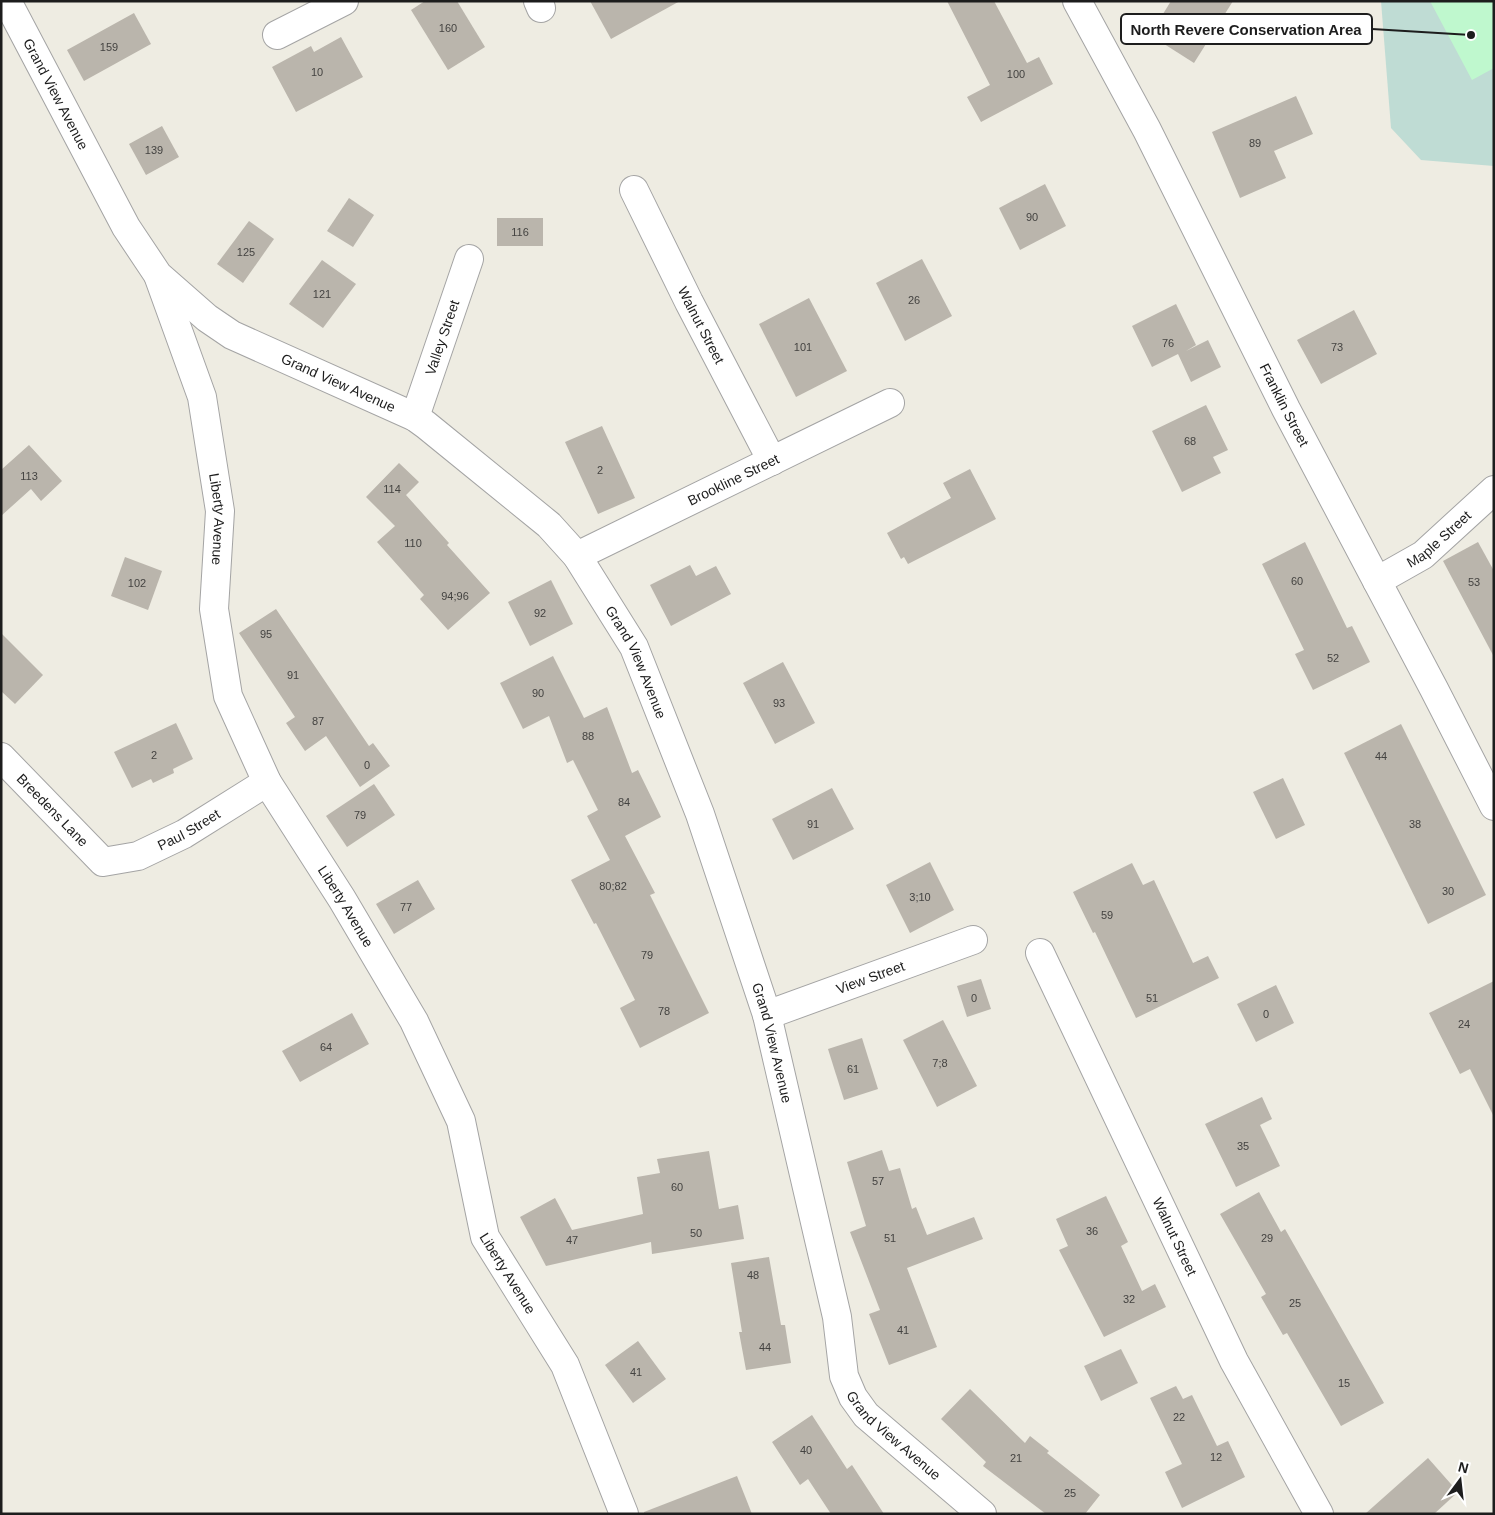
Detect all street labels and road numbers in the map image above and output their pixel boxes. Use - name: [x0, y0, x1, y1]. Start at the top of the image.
- street label: Grand View Avenue: [20, 36, 92, 152]
- street label: Walnut Street: [675, 284, 728, 366]
- street label: Valley Street: [422, 298, 462, 377]
- street label: Grand View Avenue: [279, 350, 398, 415]
- street label: Franklin Street: [1257, 361, 1312, 449]
- street label: Brookline Street: [685, 450, 782, 509]
- street label: Liberty Avenue: [206, 472, 228, 566]
- street label: Maple Street: [1404, 507, 1474, 571]
- street label: Grand View Avenue: [602, 603, 670, 721]
- street label: Breedens Lane: [14, 770, 92, 850]
- street label: Paul Street: [155, 806, 223, 854]
- street label: Liberty Avenue: [315, 863, 377, 950]
- street label: View Street: [834, 958, 907, 997]
- street label: Grand View Avenue: [749, 981, 795, 1105]
- street label: Walnut Street: [1149, 1195, 1200, 1278]
- street label: Liberty Avenue: [476, 1230, 539, 1317]
- street label: Grand View Avenue: [843, 1389, 944, 1483]

